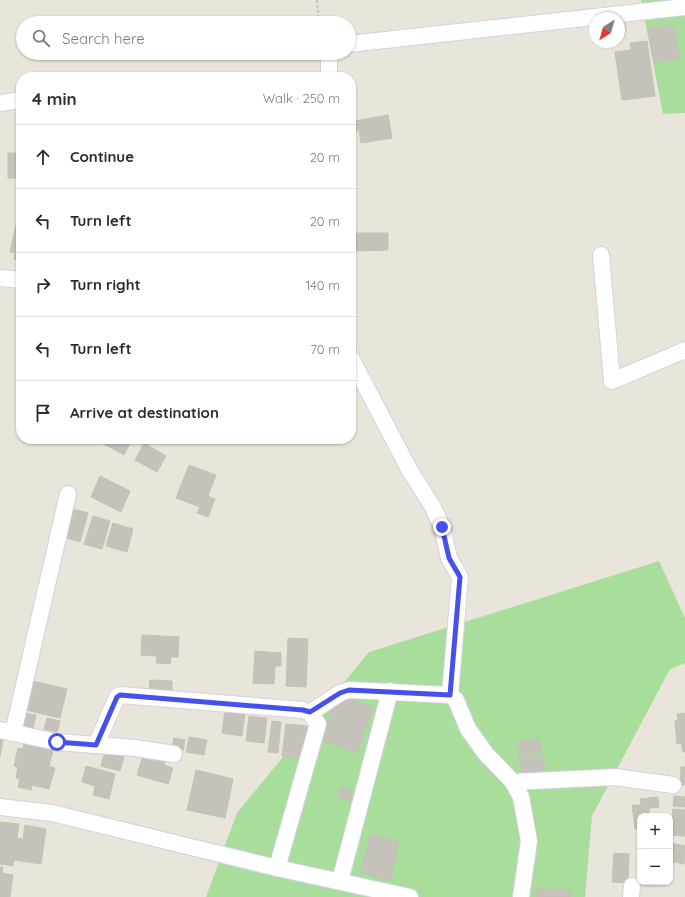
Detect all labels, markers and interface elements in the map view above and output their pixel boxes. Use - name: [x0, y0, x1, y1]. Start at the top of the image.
- north arrow: [589, 12, 625, 48]
- search box: [16, 16, 356, 60]
- icon: search: [30, 27, 52, 49]
- text: Search here: [62, 29, 145, 48]
- text: 4 min: [32, 88, 77, 109]
- text: Walk · 250 m: [263, 90, 340, 106]
- icon: ahead: [32, 146, 54, 168]
- text: Continue: [70, 147, 134, 166]
- text: 20 m: [310, 149, 340, 165]
- icon: left: [32, 210, 54, 232]
- text: Turn left: [70, 211, 132, 230]
- text: 20 m: [310, 213, 340, 229]
- icon: right: [32, 274, 54, 296]
- text: Turn right: [70, 275, 141, 294]
- text: 140 m: [305, 277, 340, 293]
- icon: left: [32, 338, 54, 360]
- text: Turn left: [70, 339, 132, 358]
- text: 70 m: [310, 341, 340, 357]
- icon: arrive: [32, 402, 54, 424]
- text: Arrive at destination: [70, 403, 219, 422]
- route end: [433, 518, 451, 536]
- route start: [48, 733, 66, 751]
- map controls: [637, 813, 673, 885]
- button: +: [637, 813, 673, 849]
- button: −: [637, 849, 673, 885]

